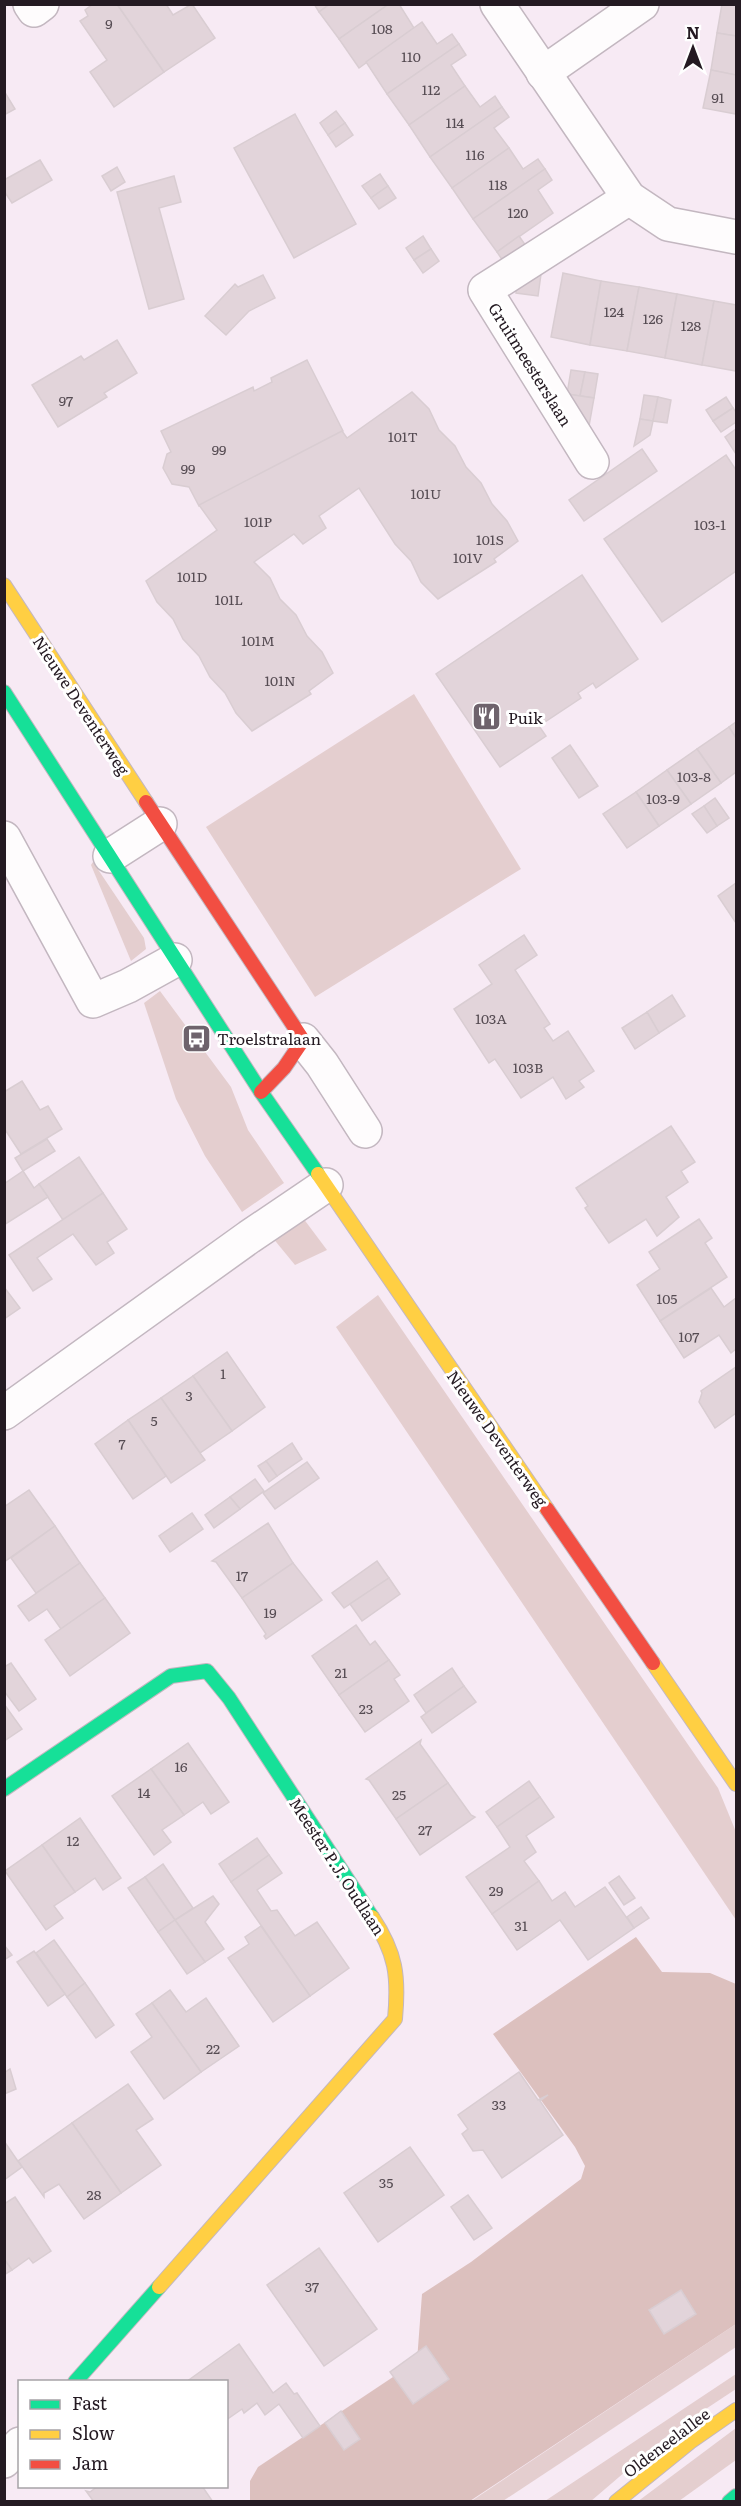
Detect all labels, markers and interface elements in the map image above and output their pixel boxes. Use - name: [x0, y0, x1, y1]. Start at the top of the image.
- house number: 9: [105, 13, 113, 33]
- house number: 108: [371, 18, 393, 38]
- north arrow: [663, 18, 723, 78]
- text: N: [686, 20, 700, 44]
- house number: 110: [401, 46, 421, 66]
- house number: 112: [422, 79, 440, 99]
- house number: 91: [711, 87, 725, 107]
- house number: 114: [446, 112, 465, 132]
- house number: 116: [466, 144, 485, 164]
- house number: 118: [488, 174, 508, 194]
- house number: 120: [508, 202, 528, 222]
- street label: Gruitmeesterslaan: [483, 297, 579, 431]
- house number: 124: [604, 301, 625, 321]
- house number: 126: [643, 308, 664, 328]
- house number: 128: [681, 315, 702, 335]
- house number: 97: [59, 390, 73, 410]
- house number: 101T: [388, 426, 418, 446]
- house number: 99: [212, 439, 226, 459]
- house number: 99: [181, 458, 195, 478]
- house number: 101U: [411, 483, 441, 503]
- house number: 101P: [244, 511, 273, 531]
- house number: 103-1: [694, 514, 726, 534]
- house number: 101S: [476, 529, 504, 549]
- house number: 101V: [453, 547, 484, 567]
- house number: 101D: [177, 566, 207, 586]
- house number: 101L: [215, 589, 243, 609]
- house number: 101M: [241, 630, 275, 650]
- street label: Nieuwe Deventerweg: [28, 631, 136, 779]
- house number: 101N: [264, 670, 296, 690]
- restaurant icon: Puik: [471, 701, 503, 733]
- place label: Puik: [508, 705, 543, 729]
- house number: 103-8: [677, 766, 711, 786]
- house number: 103-9: [646, 788, 680, 808]
- house number: 103A: [475, 1008, 507, 1028]
- bus stop icon: Troelstralaan: [180, 1022, 212, 1054]
- place label: Troelstralaan: [217, 1026, 321, 1050]
- house number: 103B: [513, 1057, 543, 1077]
- house number: 105: [657, 1288, 677, 1308]
- house number: 107: [679, 1326, 699, 1346]
- house number: 1: [220, 1363, 226, 1383]
- street label: Nieuwe Deventerweg: [442, 1365, 554, 1511]
- house number: 3: [185, 1385, 193, 1405]
- house number: 5: [150, 1410, 158, 1430]
- house number: 7: [118, 1433, 126, 1453]
- house number: 17: [236, 1565, 248, 1585]
- house number: 19: [263, 1602, 277, 1622]
- house number: 21: [335, 1662, 348, 1682]
- house number: 23: [359, 1698, 373, 1718]
- house number: 16: [174, 1756, 188, 1776]
- house number: 14: [138, 1782, 151, 1802]
- house number: 25: [392, 1784, 406, 1804]
- street label: Meester P.J. Oudlaan: [284, 1792, 392, 1940]
- house number: 27: [418, 1819, 432, 1839]
- house number: 12: [67, 1830, 79, 1850]
- house number: 29: [489, 1880, 503, 1900]
- house number: 31: [514, 1915, 528, 1935]
- house number: 22: [206, 2038, 220, 2058]
- house number: 33: [492, 2094, 506, 2114]
- house number: 35: [379, 2172, 393, 2192]
- house number: 28: [87, 2184, 102, 2204]
- house number: 37: [305, 2276, 319, 2296]
- legend: [18, 2380, 228, 2488]
- text: Fast: [72, 2389, 108, 2416]
- street label: Oldeneelallee: [618, 2401, 714, 2483]
- text: Slow: [72, 2419, 115, 2446]
- text: Jam: [72, 2449, 108, 2476]

